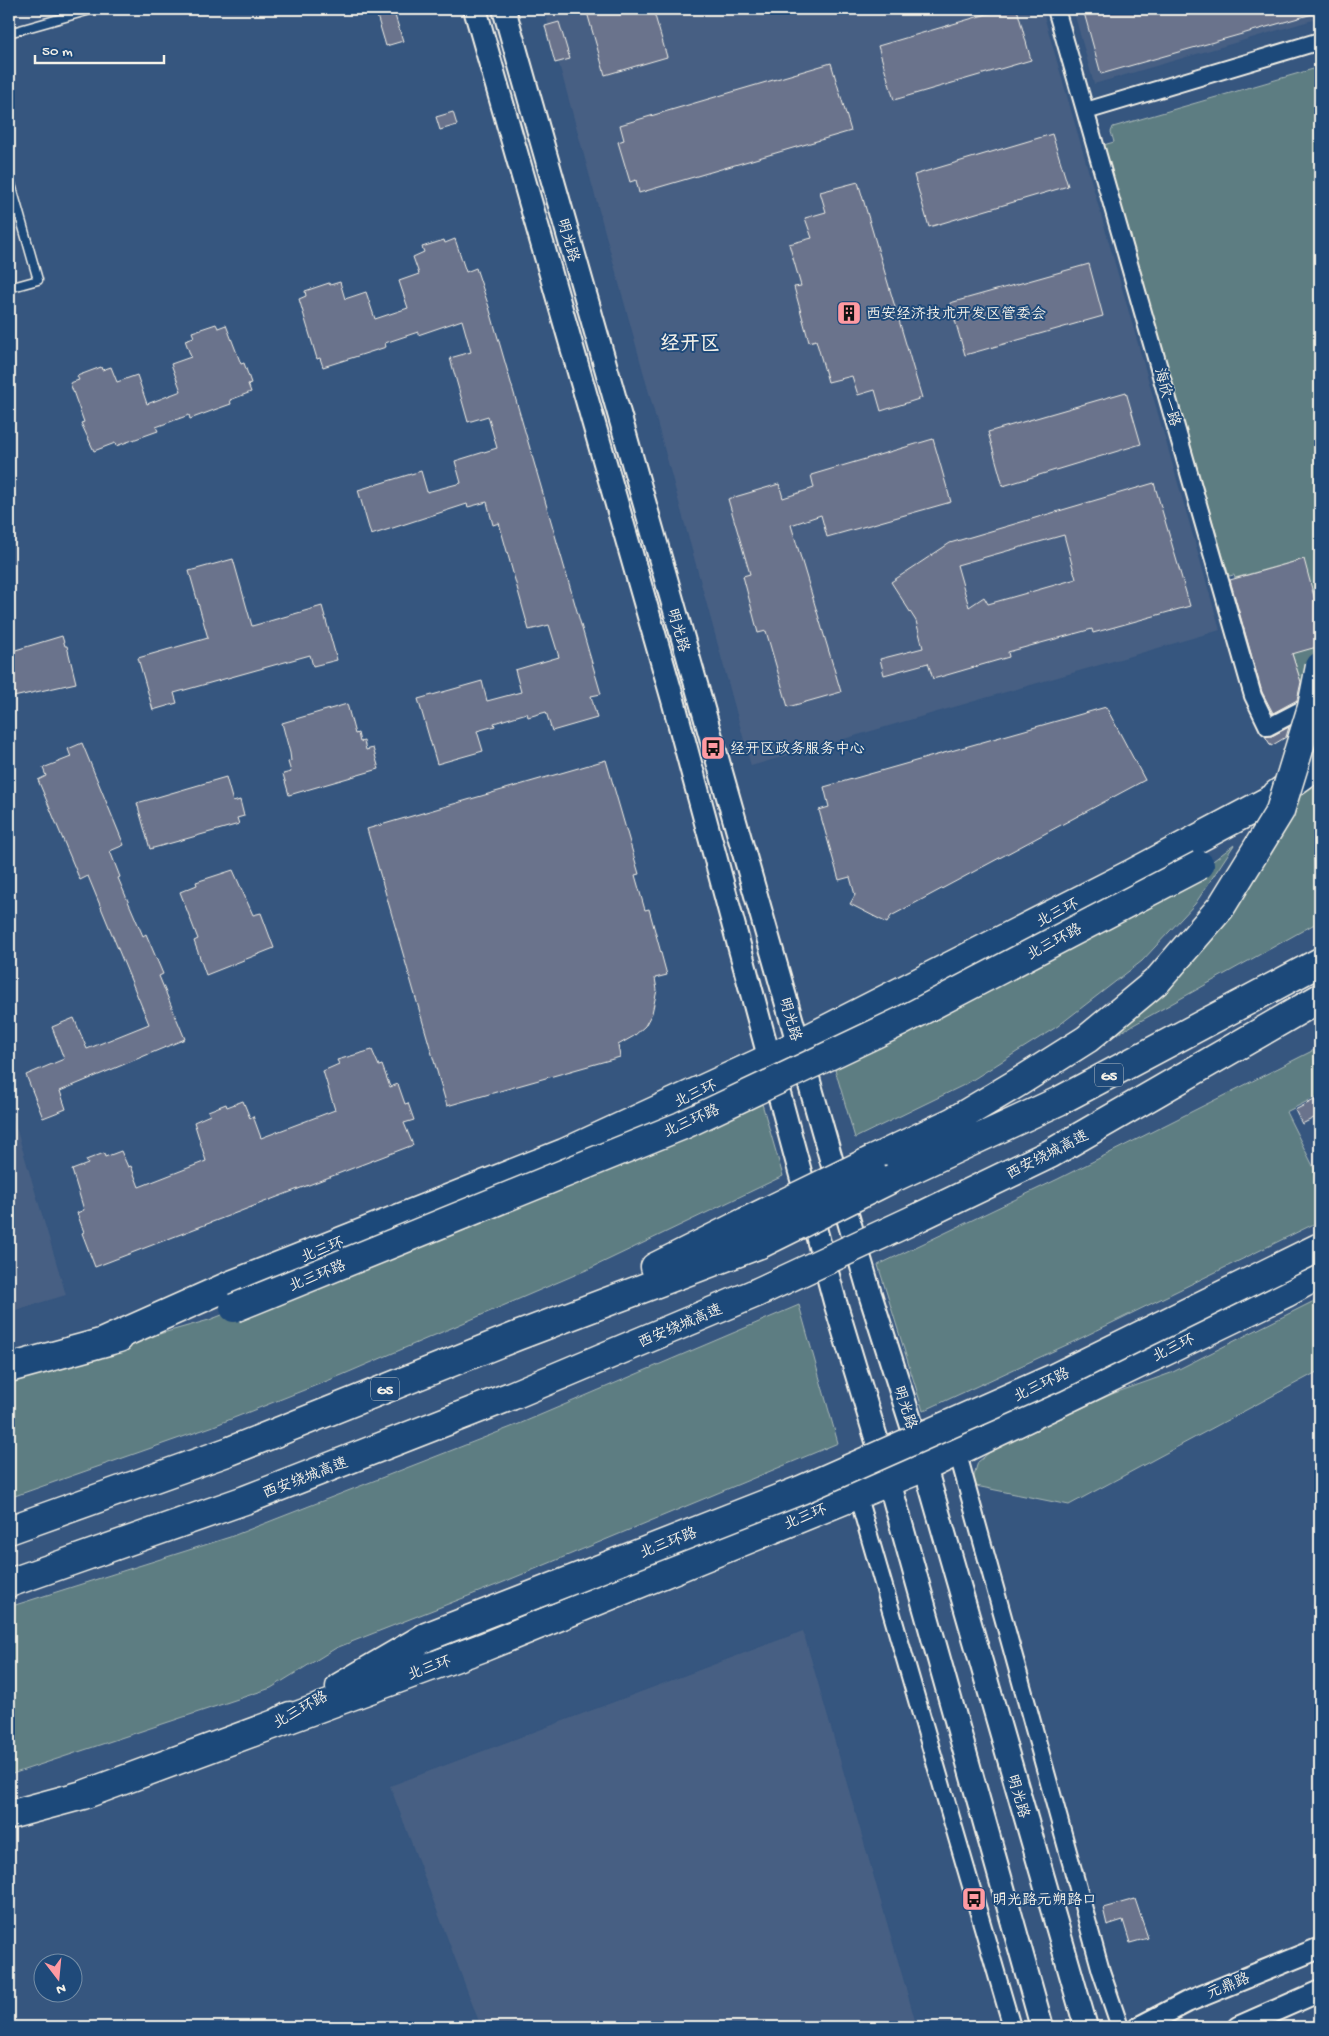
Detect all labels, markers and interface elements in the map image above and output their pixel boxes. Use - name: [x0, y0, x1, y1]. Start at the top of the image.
- scale bar: [35, 32, 164, 64]
- text: 50 m: [42, 43, 73, 61]
- street label: 明光路: [552, 216, 582, 265]
- building icon: 西安经济技术开发区管委会: [836, 300, 862, 326]
- place label: 西安经济技术开发区管委会: [866, 306, 1046, 324]
- district label: 经开区: [660, 333, 720, 357]
- street label: 海欣一路: [1149, 366, 1184, 429]
- street label: 明光路: [662, 606, 692, 655]
- bus stop icon: 经开区政务服务中心: [700, 735, 726, 761]
- place label: 经开区政务服务中心: [730, 741, 865, 759]
- street label: 北三环: [1034, 896, 1082, 932]
- street label: 北三环路: [1024, 921, 1086, 965]
- street label: 明光路: [774, 995, 804, 1044]
- road number: G5: [1095, 1064, 1123, 1086]
- street label: 北三环: [672, 1077, 720, 1112]
- street label: 北三环路: [661, 1101, 723, 1142]
- street label: 西安绕城高速: [1003, 1126, 1092, 1184]
- street label: 北三环: [299, 1234, 347, 1268]
- street label: 北三环路: [287, 1257, 349, 1296]
- street label: 西安绕城高速: [635, 1300, 726, 1353]
- street label: 北三环: [1150, 1331, 1198, 1367]
- street label: 北三环路: [1011, 1365, 1073, 1407]
- road number: G5: [371, 1378, 399, 1400]
- street label: 明光路: [889, 1383, 920, 1432]
- street label: 西安绕城高速: [260, 1453, 351, 1503]
- street label: 北三环: [782, 1501, 830, 1535]
- street label: 北三环路: [637, 1525, 700, 1563]
- street label: 北三环: [405, 1653, 454, 1685]
- street label: 北三环路: [270, 1688, 332, 1733]
- street label: 明光路: [1002, 1772, 1032, 1821]
- bus stop icon: 明光路元朔路口: [961, 1886, 987, 1912]
- place label: 明光路元朔路口: [992, 1892, 1097, 1910]
- north arrow: [32, 1954, 82, 2004]
- street label: 元鼎路: [1205, 1970, 1253, 2004]
- text: N: [54, 1979, 68, 1998]

